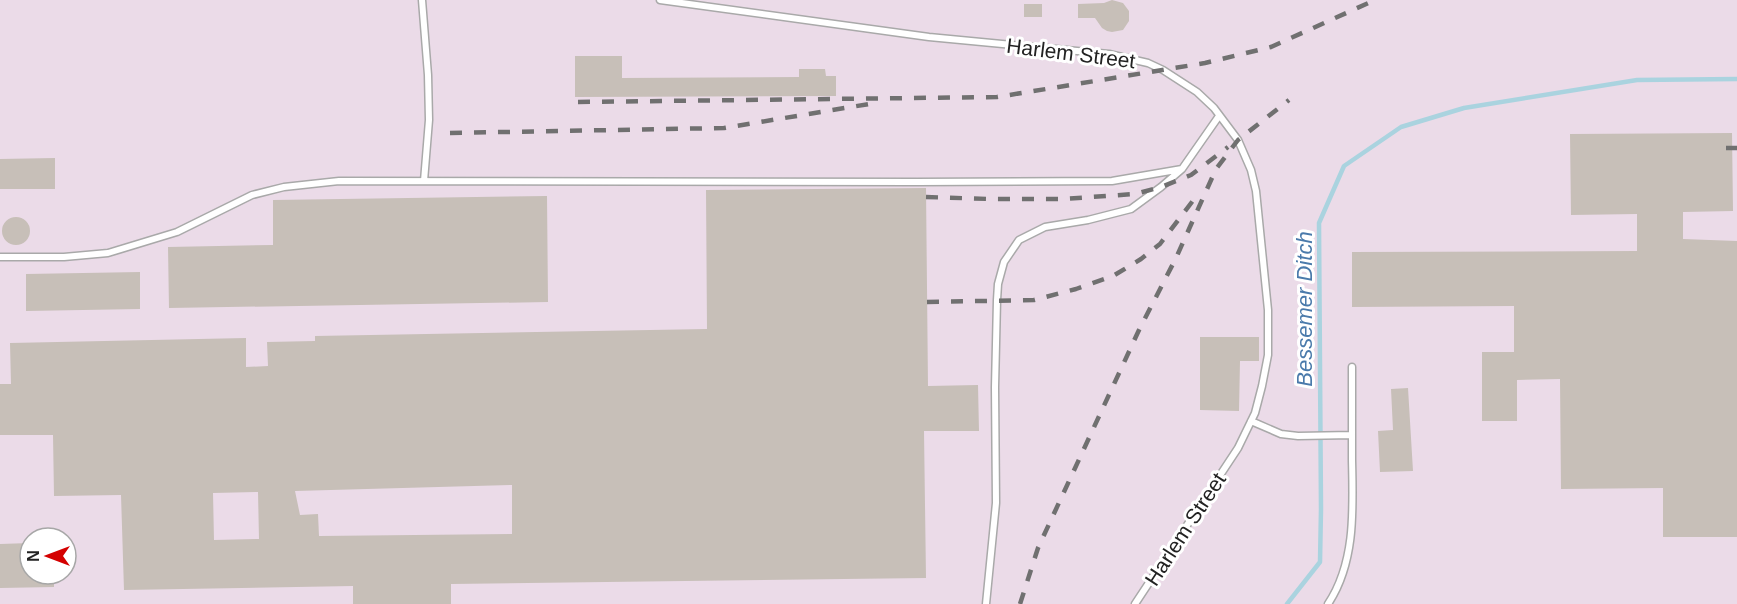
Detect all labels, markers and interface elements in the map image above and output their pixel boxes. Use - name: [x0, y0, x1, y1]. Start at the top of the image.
- street label: Harlem Street: [1005, 34, 1137, 72]
- water label: Bessemer Ditch: [1292, 231, 1317, 387]
- street label: Harlem Street: [1140, 468, 1230, 590]
- north arrow: [18, 526, 78, 586]
- text: N: [25, 550, 42, 562]

